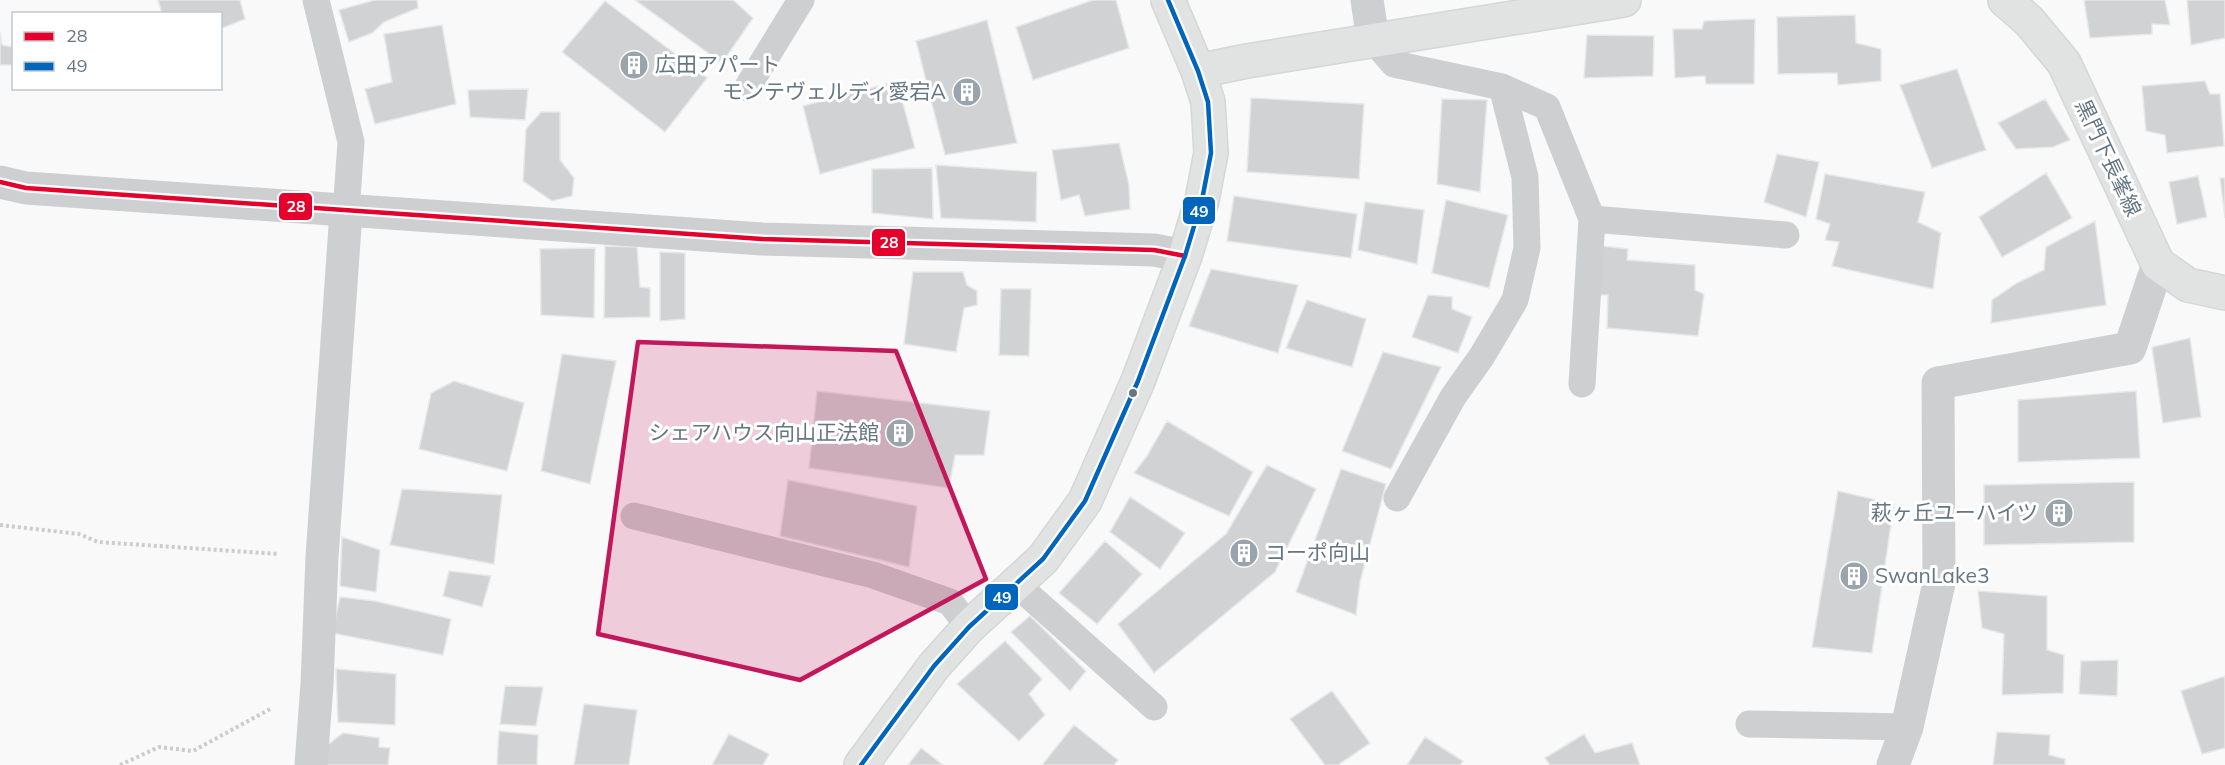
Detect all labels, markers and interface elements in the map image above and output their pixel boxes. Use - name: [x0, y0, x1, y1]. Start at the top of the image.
- legend: [12, 12, 222, 90]
- text: 28: [66, 24, 88, 47]
- building icon: 広田アパート: [618, 49, 650, 81]
- place label: 広田アパート: [655, 51, 781, 77]
- text: 49: [66, 54, 88, 77]
- building icon: モンテヴェルディ愛宕A: [951, 76, 983, 108]
- place label: モンテヴェルディ愛宕A: [722, 78, 947, 104]
- street label: 黒門下長峯線: [2070, 95, 2147, 220]
- line badge: 28: [278, 192, 313, 221]
- text: 28: [286, 196, 306, 216]
- line badge: 49: [1182, 196, 1216, 225]
- text: 49: [1189, 201, 1209, 221]
- line badge: 28: [871, 228, 906, 257]
- text: 28: [879, 232, 899, 252]
- unlabelled marker: [1127, 387, 1139, 399]
- building icon: シェアハウス向山正法館: [884, 417, 916, 449]
- place label: シェアハウス向山正法館: [649, 419, 879, 445]
- building icon: 萩ヶ丘ユーハイツ: [2043, 497, 2075, 529]
- place label: 萩ヶ丘ユーハイツ: [1871, 499, 2038, 525]
- building icon: コーポ向山: [1228, 537, 1260, 569]
- place label: コーポ向山: [1265, 539, 1370, 565]
- building icon: SwanLake3: [1838, 560, 1870, 592]
- place label: SwanLake3: [1875, 562, 1990, 588]
- line badge: 49: [984, 583, 1019, 611]
- text: 49: [992, 587, 1012, 607]

